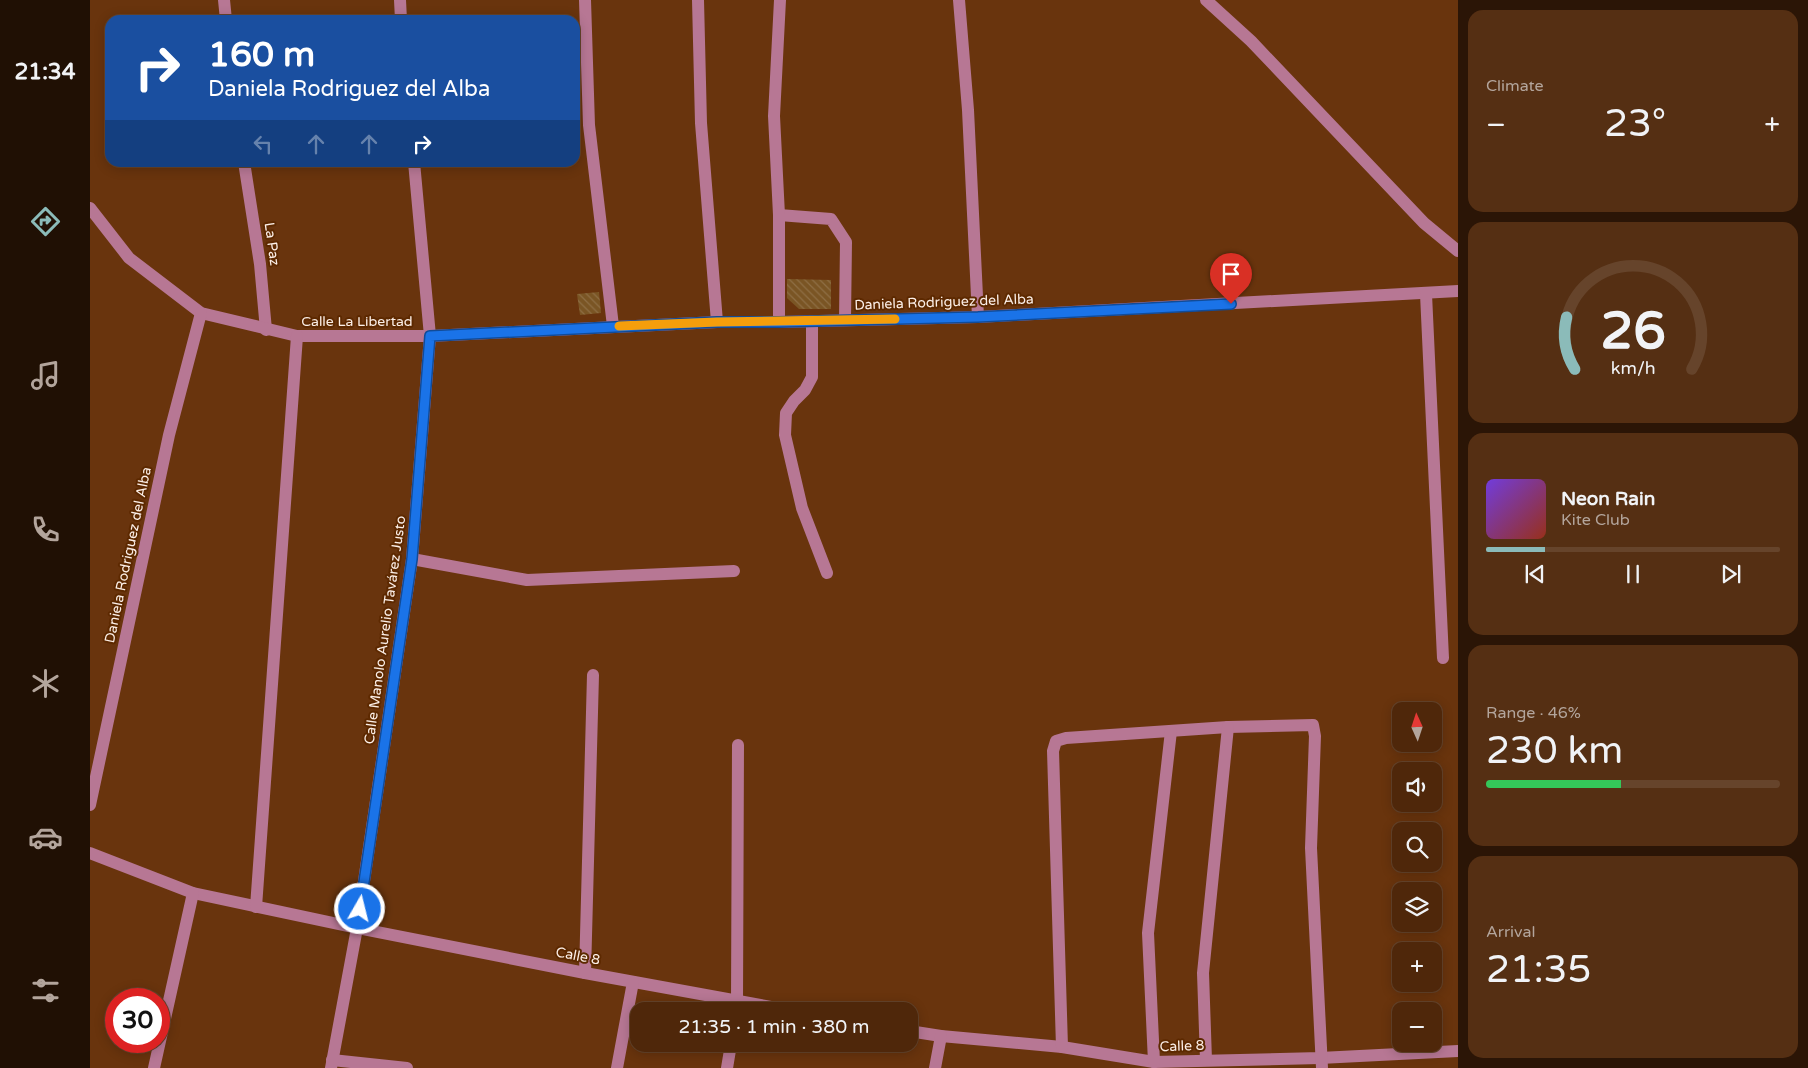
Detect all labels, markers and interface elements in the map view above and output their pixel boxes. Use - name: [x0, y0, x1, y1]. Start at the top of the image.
- text: 160 m: [208, 34, 315, 76]
- icon: right: [125, 35, 190, 100]
- text: 21:34: [15, 59, 75, 85]
- text: Daniela Rodriguez del Alba: [208, 76, 490, 102]
- text: Climate: [1486, 76, 1544, 96]
- text: 23°: [1604, 101, 1666, 147]
- text: −: [1486, 108, 1506, 142]
- text: +: [1764, 108, 1780, 142]
- icon: left: [249, 130, 277, 158]
- icon: ahead: [302, 130, 330, 158]
- icon: ahead: [355, 130, 383, 158]
- icon: right: [408, 130, 436, 158]
- icon: directions: [28, 204, 63, 239]
- street label: La Paz: [261, 221, 283, 267]
- pin: [1210, 253, 1252, 304]
- icon: arrive: [1217, 260, 1245, 288]
- street label: Daniela Rodriguez del Alba: [854, 290, 1034, 314]
- text: 26: [1600, 300, 1666, 363]
- street label: Calle La Libertad: [301, 313, 413, 330]
- icon: music: [28, 358, 63, 393]
- text: km/h: [1611, 358, 1655, 379]
- street label: Daniela Rodriguez del Alba: [101, 465, 155, 645]
- text: Neon Rain: [1561, 488, 1655, 510]
- text: Kite Club: [1561, 510, 1630, 530]
- icon: phone: [28, 512, 63, 547]
- street label: Calle Manolo Aurelio Tavárez Justo: [361, 515, 409, 745]
- icon: previous: [1521, 560, 1549, 588]
- icon: pause: [1619, 560, 1647, 588]
- icon: next: [1717, 560, 1745, 588]
- icon: climate: [28, 666, 63, 701]
- north arrow: [1392, 702, 1442, 752]
- map controls: [1392, 702, 1442, 1052]
- text: Range · 46%: [1486, 703, 1581, 723]
- text: 230 km: [1486, 728, 1623, 774]
- button: sound: [1392, 762, 1442, 812]
- icon: car: [28, 820, 63, 855]
- button: search: [1392, 822, 1442, 872]
- position arrow: [333, 882, 385, 934]
- button: layers: [1392, 882, 1442, 932]
- text: Arrival: [1486, 922, 1535, 942]
- button: +: [1392, 942, 1442, 992]
- street label: Calle 8: [554, 943, 602, 969]
- text: 21:35: [1486, 947, 1591, 993]
- icon: filters: [28, 973, 63, 1008]
- speed limit sign: 30: [105, 988, 170, 1053]
- button: −: [1392, 1002, 1442, 1052]
- text: 21:35 · 1 min · 380 m: [678, 1016, 870, 1038]
- street label: Calle 8: [1159, 1037, 1205, 1055]

